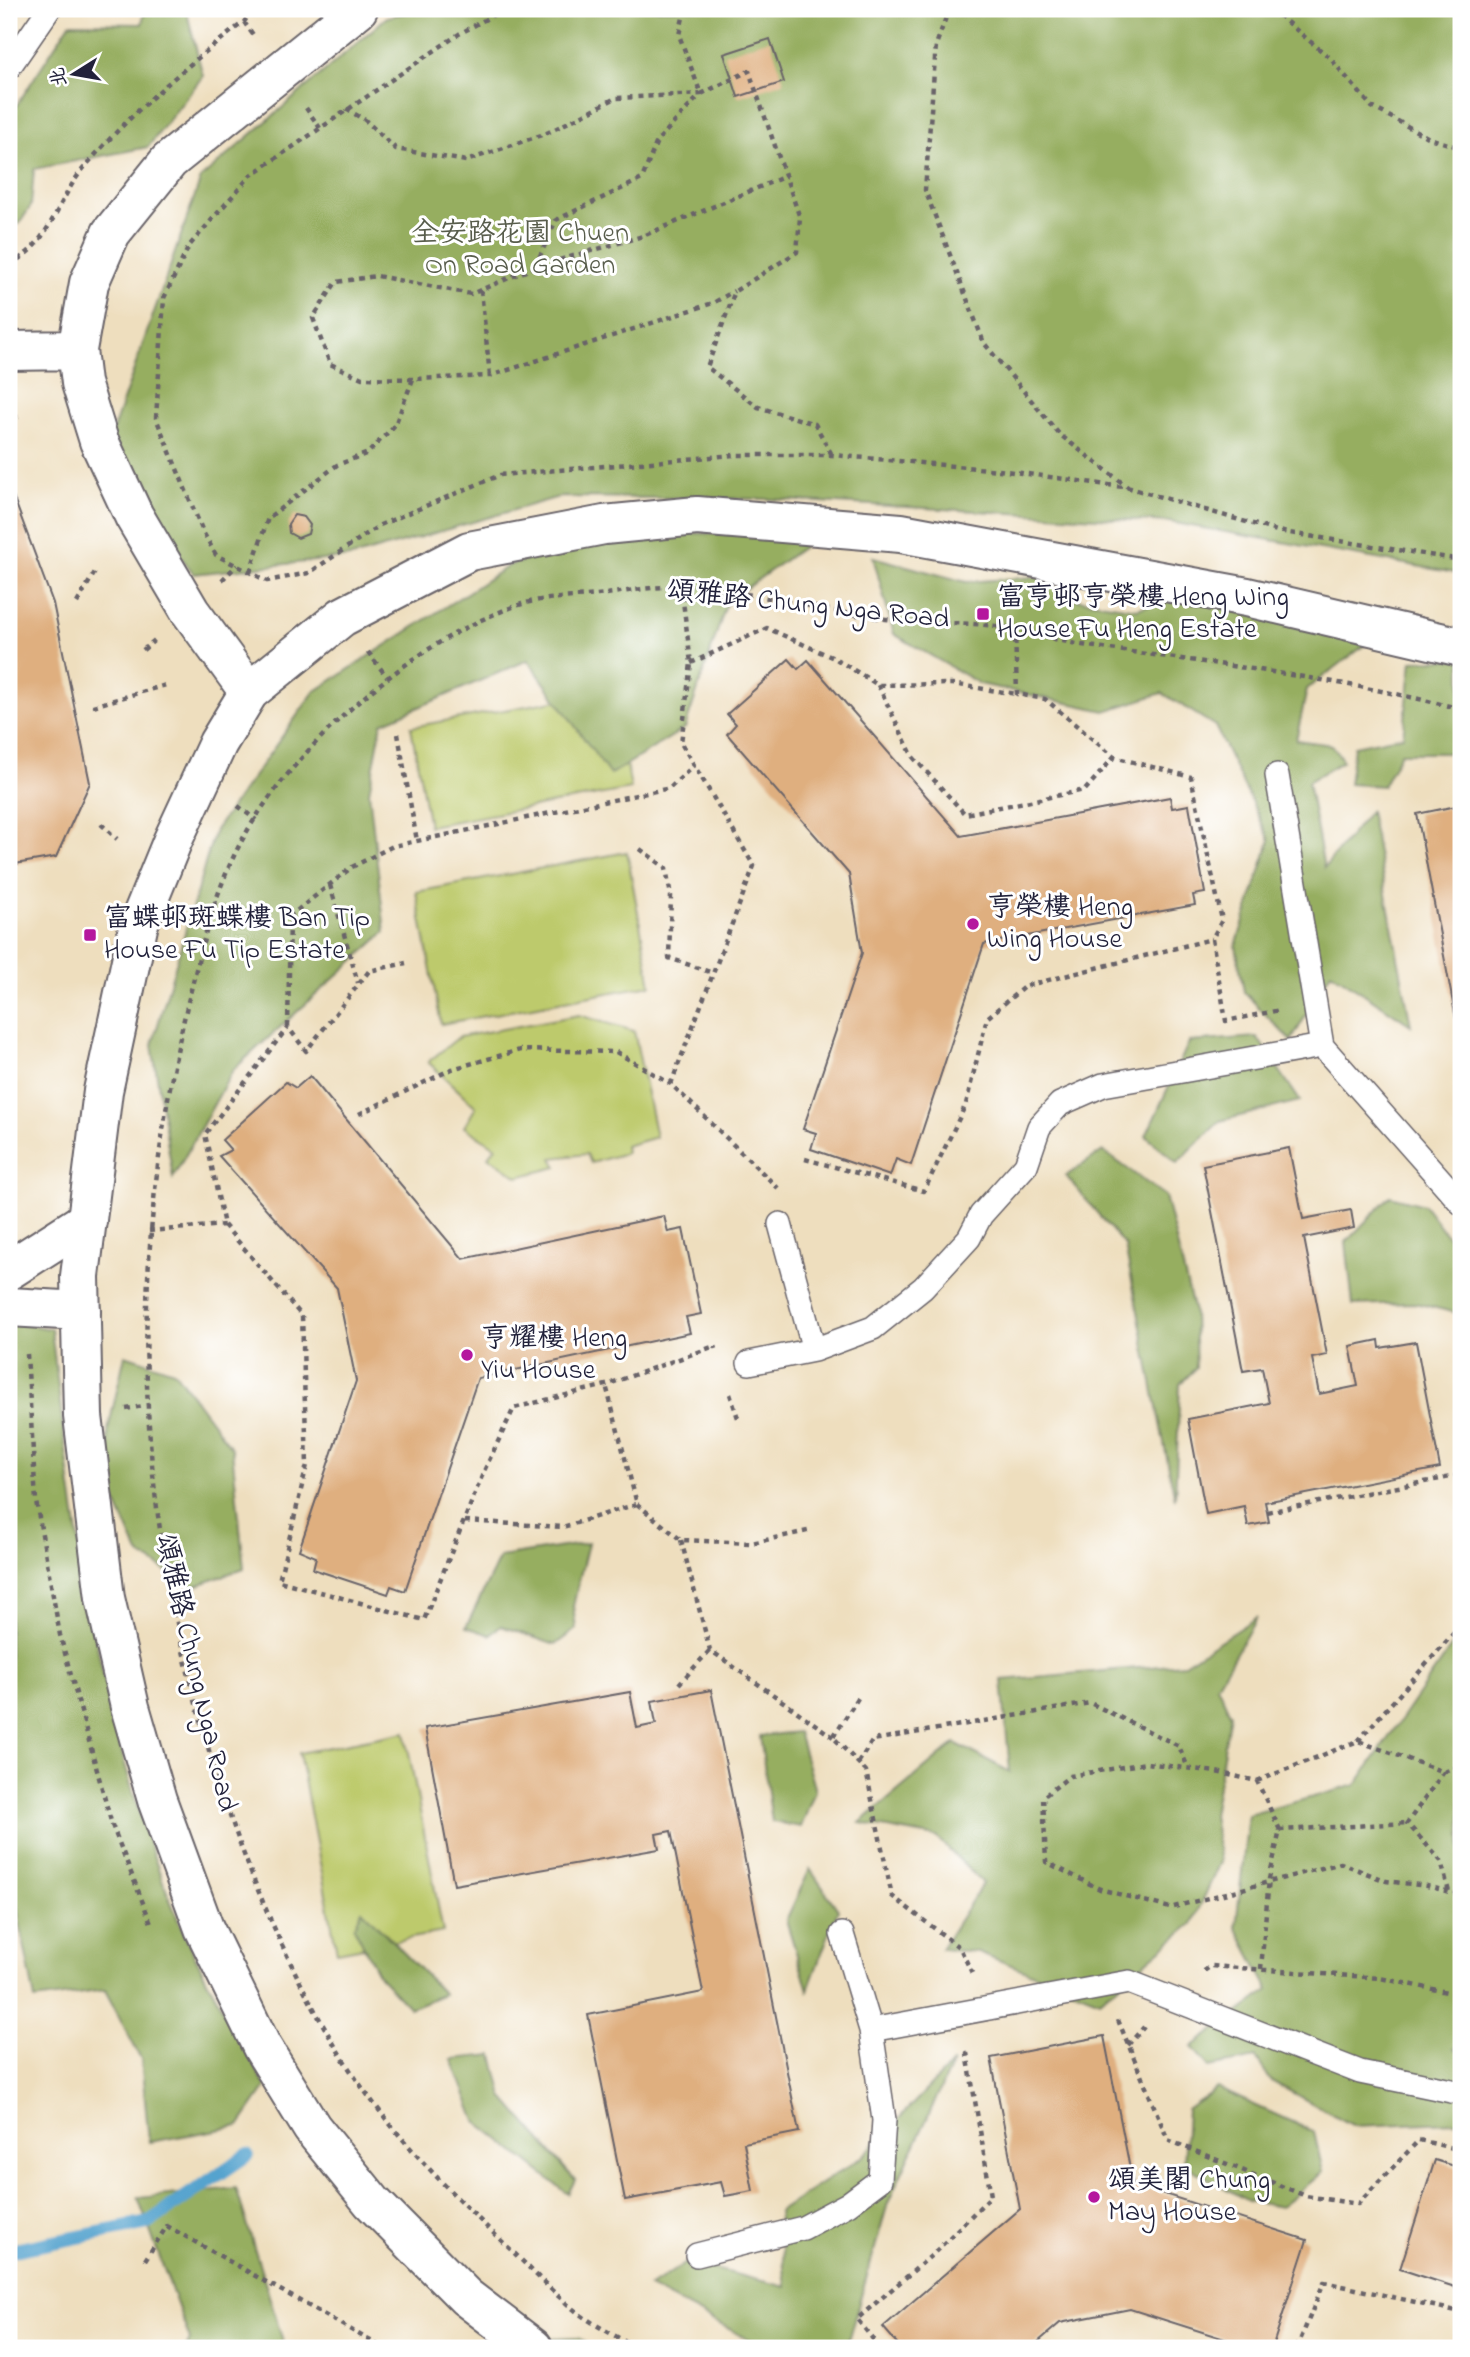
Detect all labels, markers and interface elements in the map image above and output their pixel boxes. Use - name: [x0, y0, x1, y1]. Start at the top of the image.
- north arrow: [38, 38, 108, 108]
- text: 北: [45, 65, 75, 89]
- park label: 全安路花園 Chuen On Road Garden: [411, 214, 629, 287]
- street label: 頌雅路 Chung Nga Road: [665, 571, 951, 641]
- place label: 富亨邨亨榮樓 Heng Wing House Fu Heng Estate: [997, 578, 1289, 651]
- marker: 富亨邨亨榮樓 Heng Wing House Fu Heng Estate: [975, 606, 991, 622]
- place label: 亨榮樓 Heng Wing House: [987, 888, 1133, 961]
- place label: 富蝶邨斑蝶樓 Ban Tip House Fu Tip Estate: [104, 899, 370, 972]
- marker: 亨榮樓 Heng Wing House: [965, 916, 981, 932]
- marker: 富蝶邨斑蝶樓 Ban Tip House Fu Tip Estate: [82, 927, 98, 943]
- place label: 亨耀樓 Heng Yiu House: [481, 1319, 627, 1392]
- marker: 亨耀樓 Heng Yiu House: [459, 1347, 475, 1363]
- street label: 頌雅路 Chung Nga Road: [143, 1530, 247, 1816]
- place label: 頌美閣 Chung May House: [1108, 2161, 1270, 2234]
- marker: 頌美閣 Chung May House: [1086, 2189, 1102, 2205]

